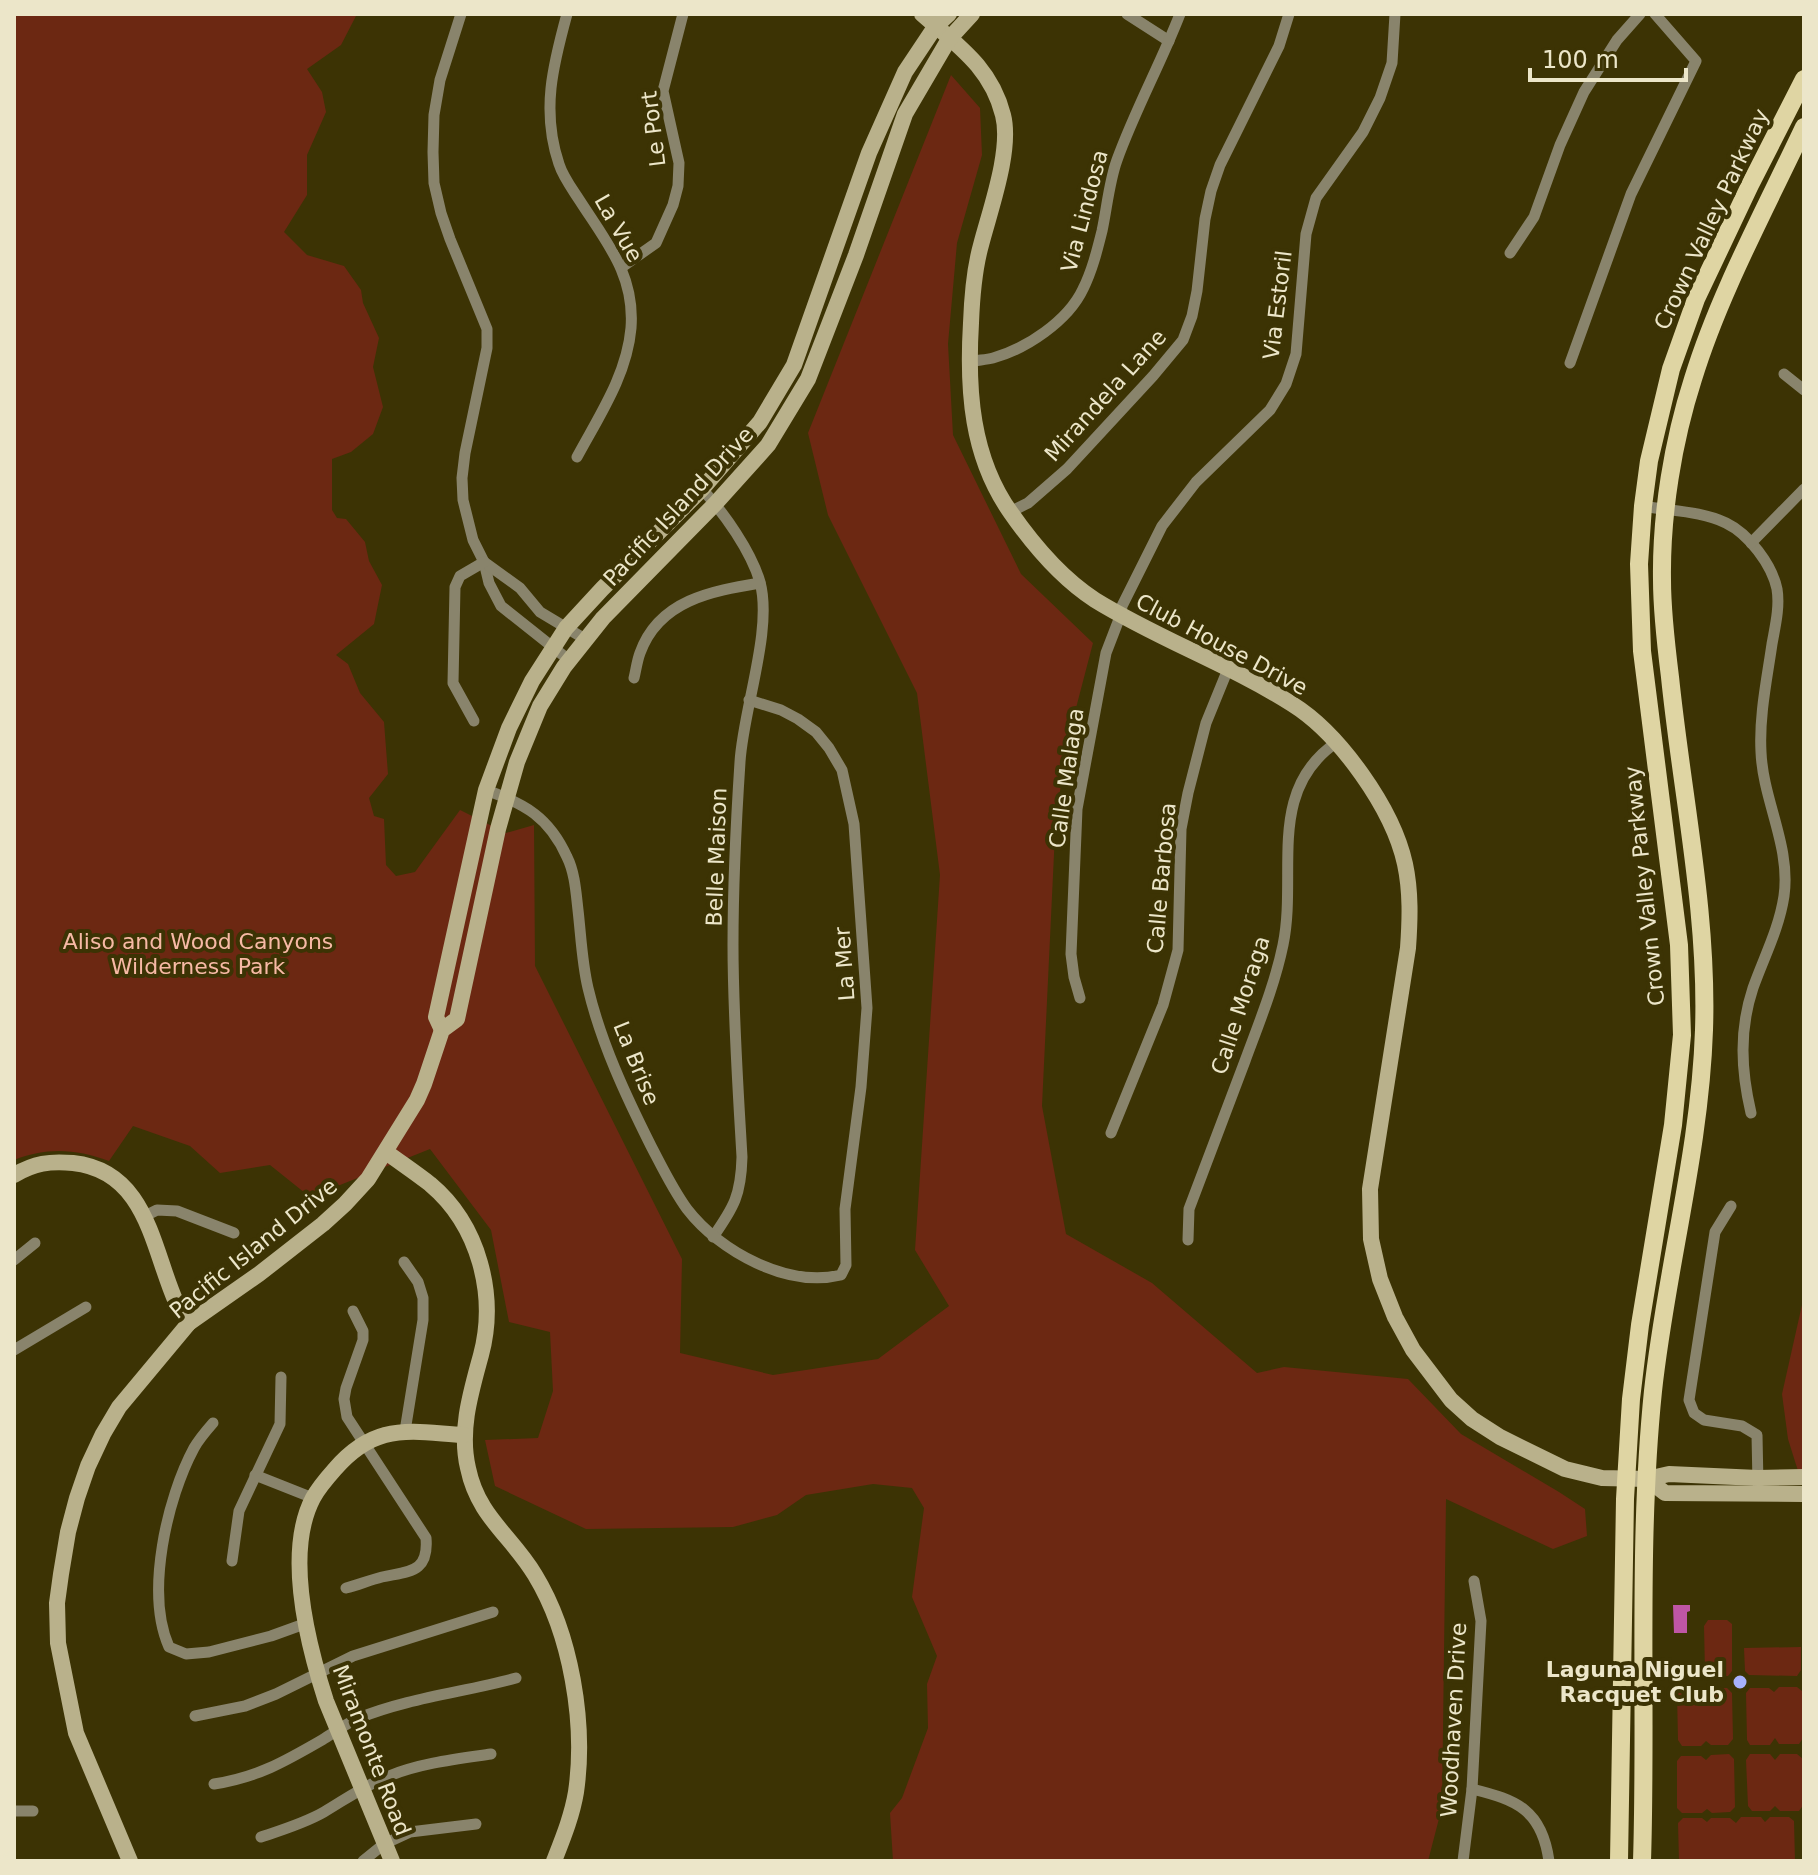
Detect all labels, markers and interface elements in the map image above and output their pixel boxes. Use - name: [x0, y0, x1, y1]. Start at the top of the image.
- scale bar: [1530, 32, 1686, 82]
- text: 100 m: [1542, 46, 1619, 74]
- street label: Le Port: [636, 89, 671, 168]
- street label: Crown Valley Parkway: [1649, 105, 1774, 334]
- street label: Via Lindosa: [1056, 147, 1113, 275]
- street label: La Vue: [589, 190, 648, 266]
- street label: Via Estoril: [1258, 249, 1297, 361]
- street label: Mirandela Lane: [1040, 324, 1171, 466]
- street label: Pacific Island Drive: [598, 422, 758, 591]
- street label: Club House Drive: [1132, 589, 1312, 700]
- street label: Calle Malaga: [1044, 706, 1089, 850]
- street label: Crown Valley Parkway: [1619, 765, 1670, 1007]
- street label: Belle Maison: [702, 787, 731, 927]
- street label: Calle Barbosa: [1142, 801, 1181, 955]
- street label: La Mer: [829, 925, 860, 1002]
- park label: Aliso and Wood Canyons Wilderness Park: [63, 929, 333, 979]
- street label: Calle Moraga: [1206, 933, 1275, 1078]
- street label: La Brise: [608, 1018, 665, 1109]
- street label: Pacific Island Drive: [165, 1173, 342, 1324]
- street label: Woodhaven Drive: [1436, 1622, 1471, 1818]
- place label: Laguna Niguel Racquet Club: [1546, 1657, 1724, 1707]
- street label: Miramonte Road: [327, 1661, 416, 1839]
- marker: Laguna Niguel Racquet Club: [1731, 1673, 1749, 1691]

